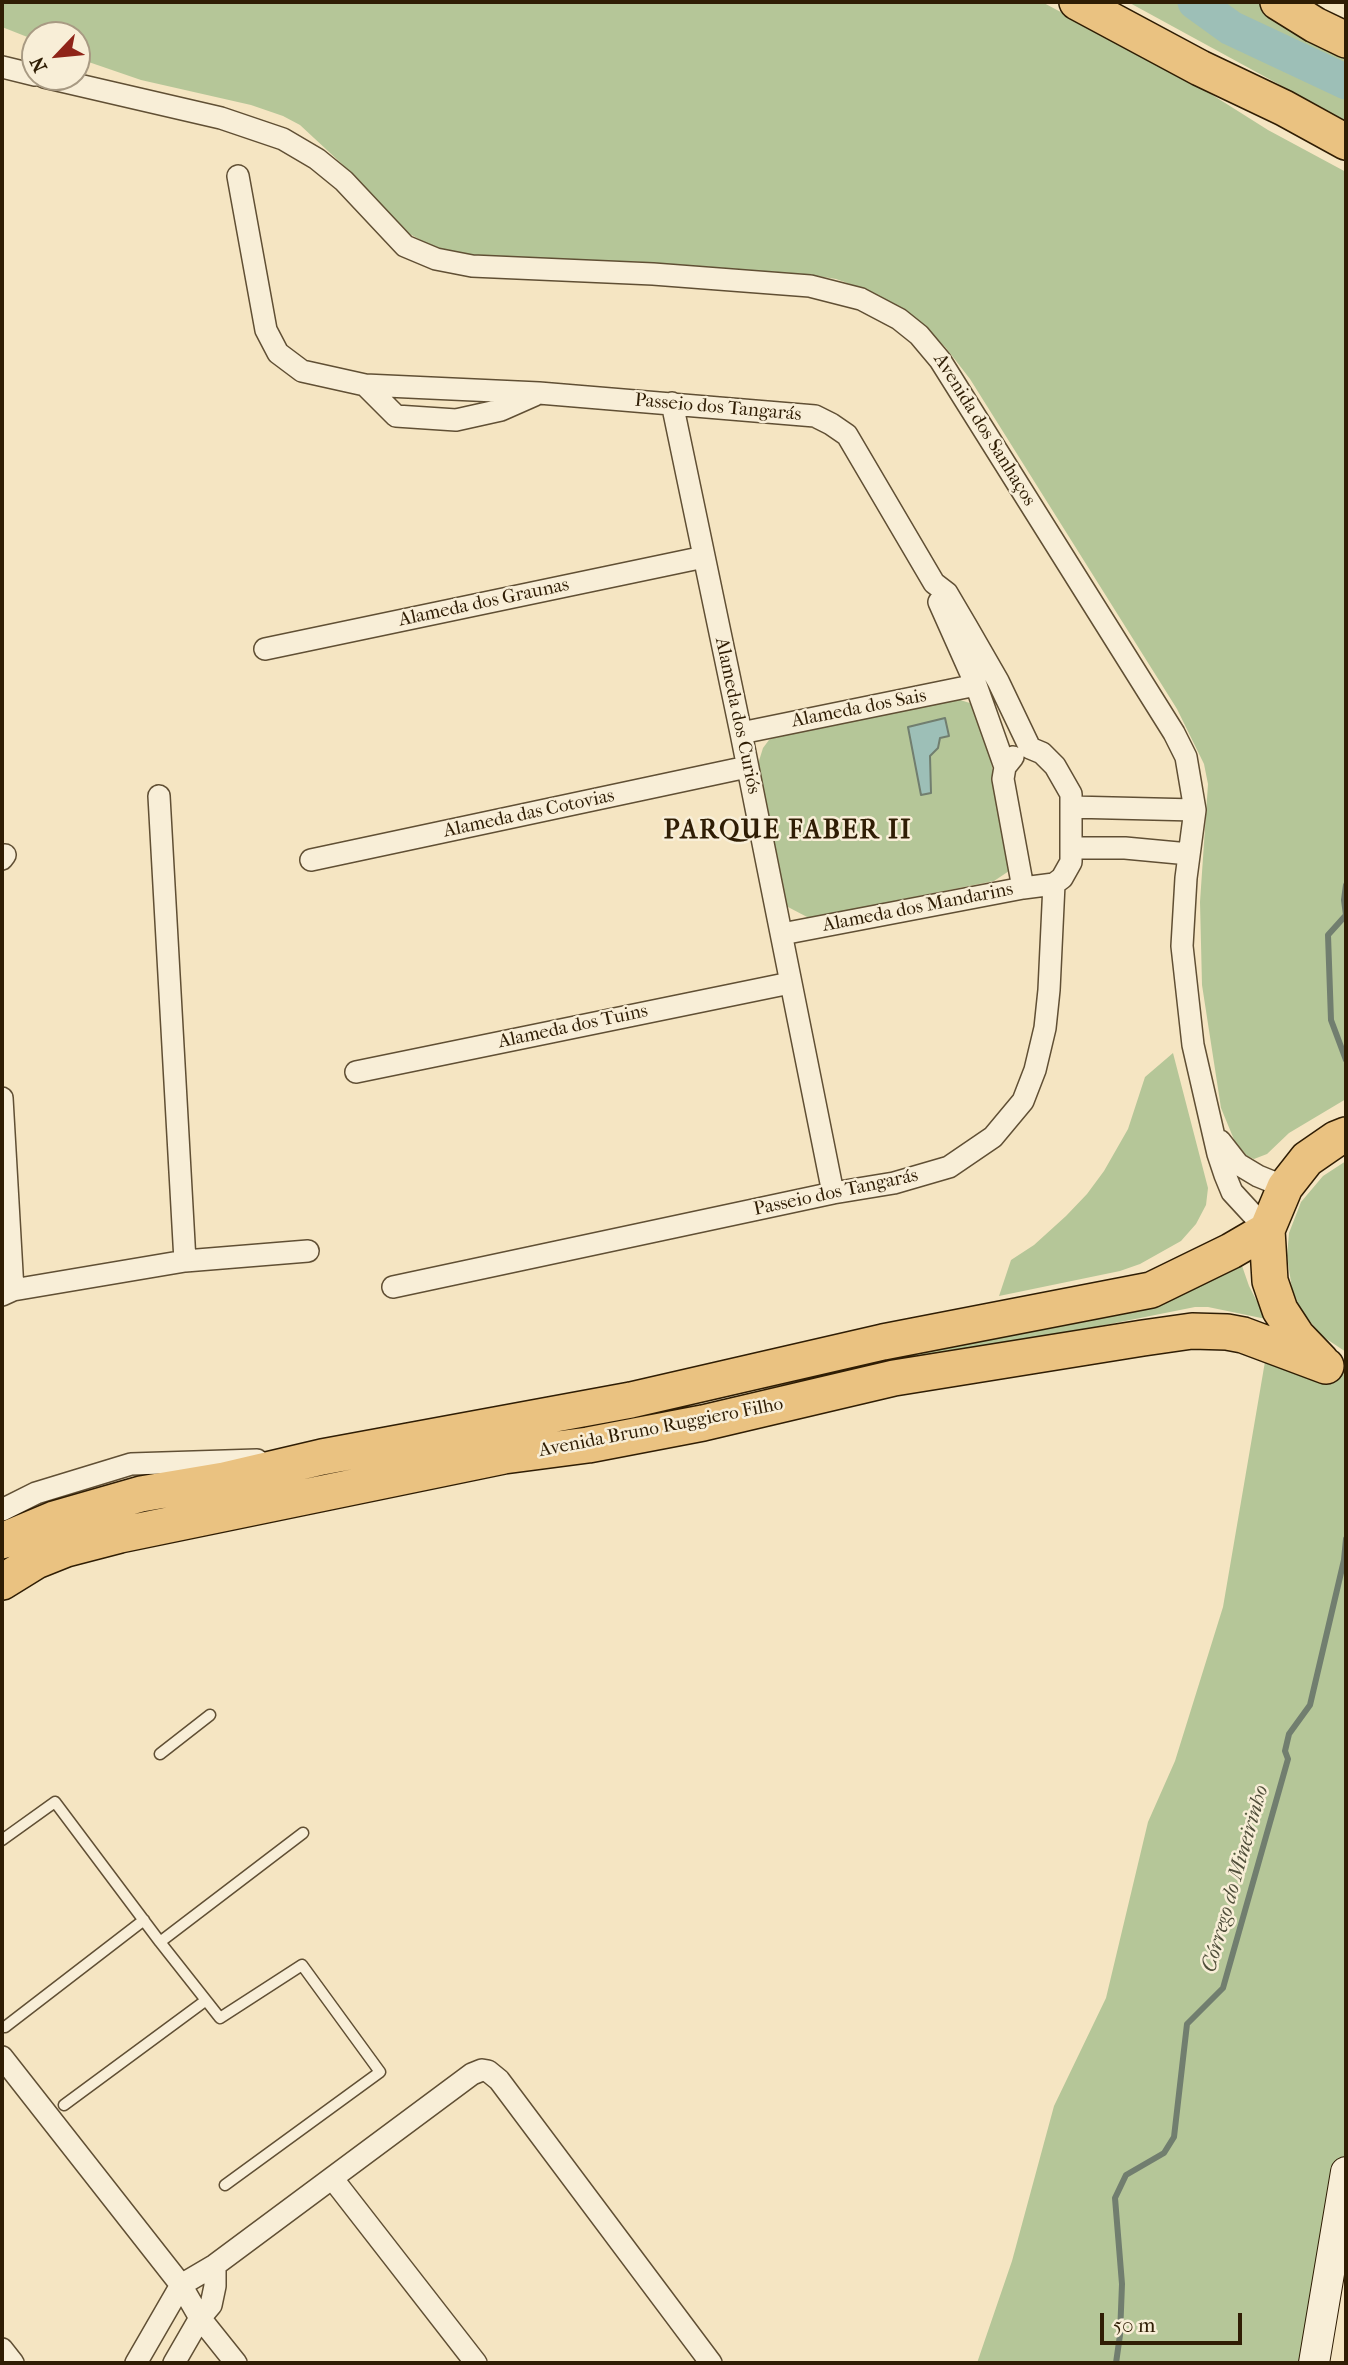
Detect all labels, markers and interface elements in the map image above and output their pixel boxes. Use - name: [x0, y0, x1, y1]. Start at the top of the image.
- north arrow: [21, 21, 91, 91]
- text: N: [26, 53, 52, 76]
- street label: Avenida dos Sanhaços: [928, 350, 1040, 510]
- street label: Passeio dos Tangarás: [634, 389, 802, 427]
- street label: Alameda dos Graunas: [397, 574, 571, 632]
- street label: Alameda dos Curiós: [709, 636, 765, 796]
- street label: Alameda dos Sais: [790, 685, 928, 733]
- street label: Alameda das Cotovias: [441, 785, 617, 843]
- district label: PARQUE FABER II: [666, 816, 910, 848]
- street label: Alameda dos Mandarins: [821, 878, 1015, 938]
- street label: Alameda dos Tuins: [496, 1000, 650, 1054]
- street label: Passeio dos Tangarás: [752, 1164, 920, 1222]
- street label: Avenida Bruno Ruggiero Filho: [537, 1393, 785, 1463]
- water label: Córrego do Mineirinho: [1197, 1783, 1275, 1975]
- scale bar: [1103, 2298, 1245, 2342]
- text: 50 m: [1113, 2313, 1156, 2337]

